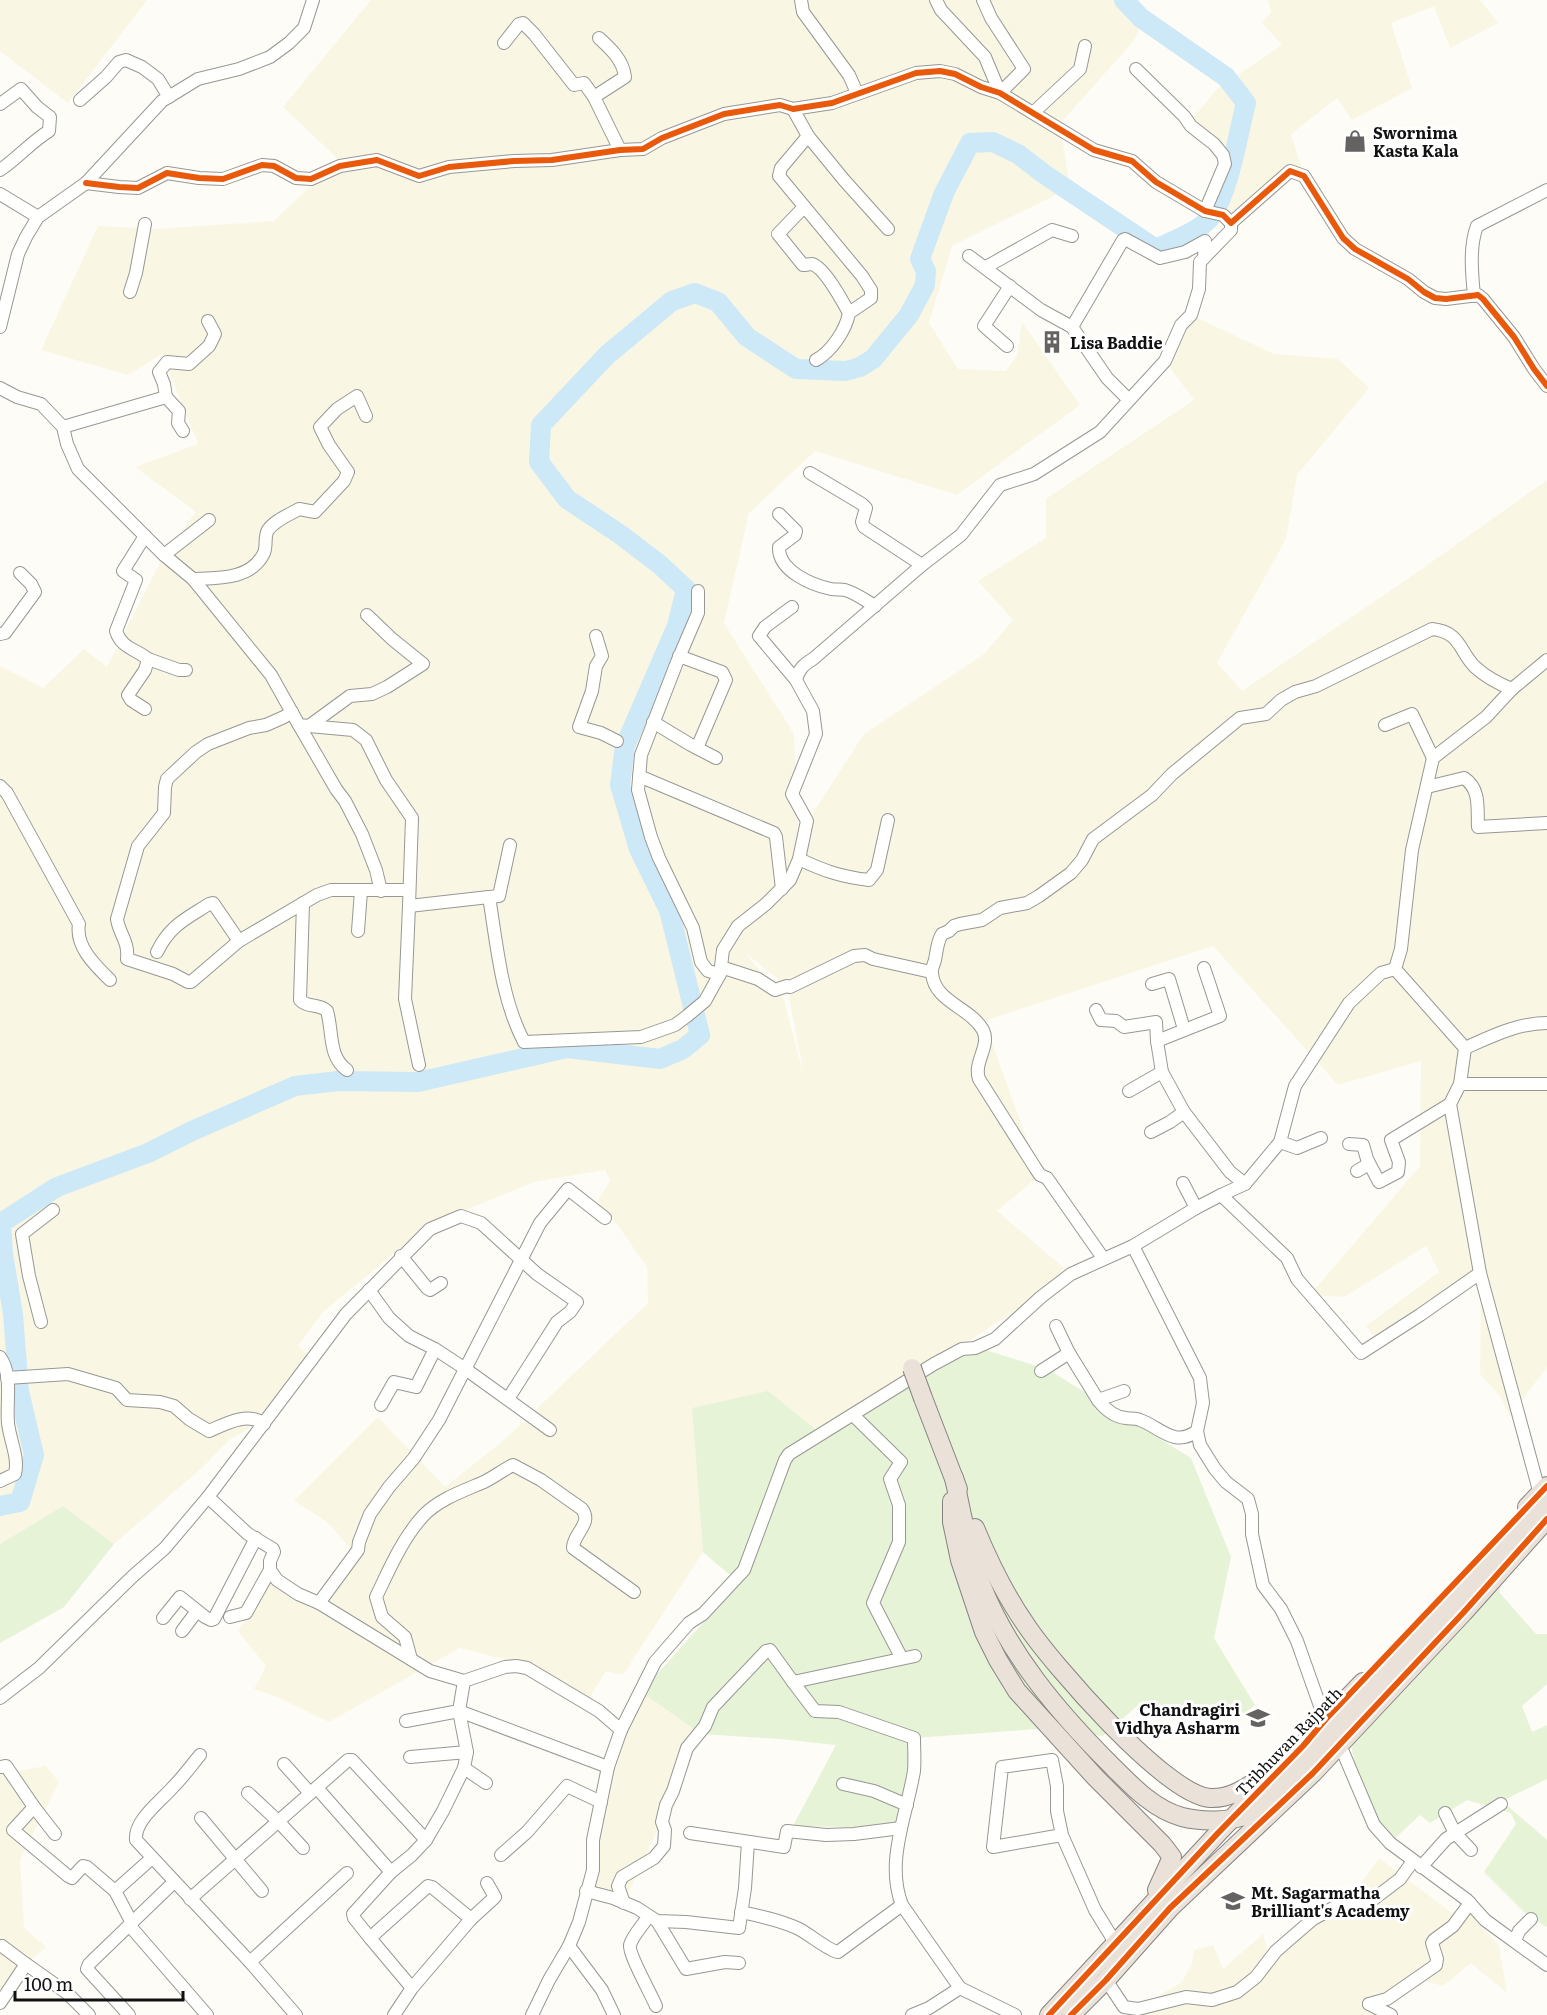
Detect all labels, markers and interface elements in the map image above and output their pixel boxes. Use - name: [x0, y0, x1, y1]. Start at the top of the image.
- place label: Swornima Kasta Kala: [1373, 120, 1459, 162]
- shop icon: Swornima Kasta Kala: [1342, 128, 1368, 154]
- building icon: Lisa Baddie: [1039, 329, 1065, 355]
- place label: Lisa Baddie: [1070, 330, 1163, 354]
- street label: Tribhuvan Rajpath: [1229, 1680, 1347, 1801]
- place label: Chandragiri Vidhya Asharm: [1115, 1697, 1240, 1739]
- school or university icon: Chandragiri Vidhya Asharm: [1245, 1705, 1271, 1731]
- place label: Mt. Sagarmatha Brilliant's Academy: [1251, 1880, 1410, 1922]
- school or university icon: Mt. Sagarmatha Brilliant's Academy: [1220, 1888, 1246, 1914]
- scale bar: [15, 1964, 183, 2002]
- text: 100 m: [24, 1970, 73, 1997]

